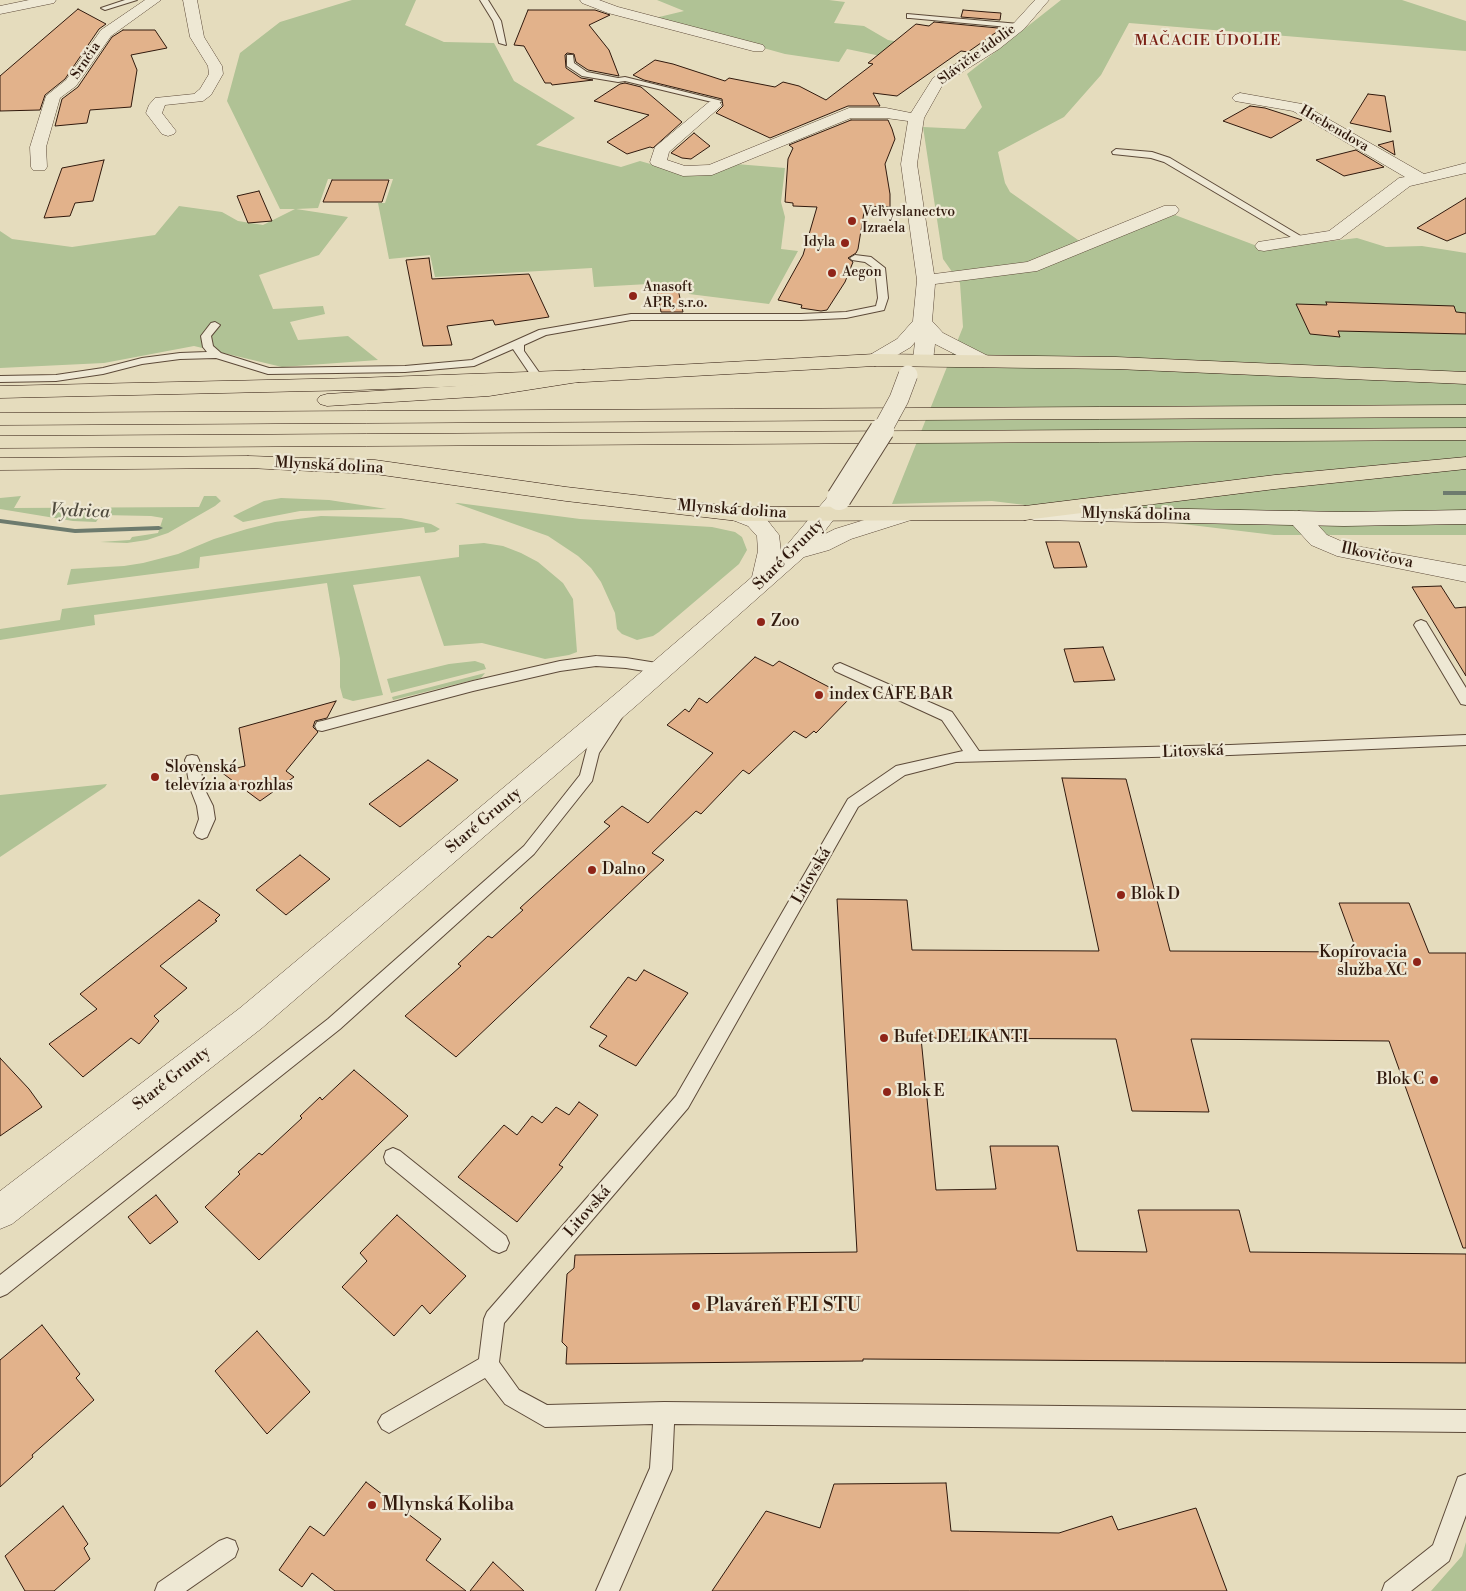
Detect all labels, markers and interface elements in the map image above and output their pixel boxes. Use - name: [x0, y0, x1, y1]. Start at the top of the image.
- street label: Slávičie údolie: [935, 21, 1019, 89]
- district label: MAČACIE ÚDOLIE: [1133, 32, 1283, 50]
- street label: Srnčia: [67, 39, 105, 83]
- street label: Hrebendova: [1296, 102, 1372, 156]
- place label: Veľvyslanectvo Izraela: [862, 205, 955, 238]
- marker: Veľvyslanectvo Izraela: [846, 215, 858, 227]
- place label: Idyla: [804, 235, 835, 251]
- marker: Idyla: [839, 237, 851, 249]
- place label: Aegon: [842, 265, 882, 281]
- marker: Aegon: [826, 267, 838, 279]
- place label: Anasoft APR, s.r.o.: [643, 280, 707, 312]
- marker: Anasoft APR, s.r.o.: [627, 290, 639, 302]
- street label: Mlynská dolina: [274, 454, 384, 478]
- street label: Mlynská dolina: [677, 497, 787, 523]
- water label: Vydrica: [50, 500, 110, 524]
- street label: Mlynská dolina: [1081, 504, 1191, 526]
- street label: Staré Grunty: [749, 515, 829, 595]
- street label: Ilkovičova: [1339, 539, 1415, 573]
- place label: Zoo: [771, 612, 799, 632]
- marker: Zoo: [755, 616, 767, 628]
- place label: index CAFE BAR: [829, 685, 952, 705]
- marker: index CAFE BAR: [813, 689, 825, 701]
- street label: Litovská: [1162, 741, 1224, 763]
- place label: Slovenská televízia a rozhlas: [165, 758, 293, 796]
- marker: Slovenská televízia a rozhlas: [149, 771, 161, 783]
- street label: Staré Grunty: [442, 784, 526, 858]
- street label: Litovská: [788, 844, 836, 908]
- place label: Dalno: [602, 860, 646, 880]
- marker: Dalno: [586, 864, 598, 876]
- place label: Blok D: [1131, 885, 1180, 905]
- marker: Blok D: [1115, 889, 1127, 901]
- place label: Kopírovacia služba XC: [1319, 943, 1407, 981]
- marker: Kopírovacia služba XC: [1411, 956, 1423, 968]
- place label: Bufet DELIKANTI: [894, 1028, 1028, 1048]
- marker: Bufet DELIKANTI: [878, 1032, 890, 1044]
- street label: Staré Grunty: [130, 1043, 214, 1115]
- place label: Blok C: [1376, 1070, 1424, 1090]
- marker: Blok C: [1428, 1074, 1440, 1086]
- place label: Blok E: [897, 1082, 945, 1102]
- marker: Blok E: [881, 1086, 893, 1098]
- street label: Litovská: [560, 1182, 616, 1242]
- place label: Plaváreň FEI STU: [706, 1295, 861, 1317]
- marker: Plaváreň FEI STU: [690, 1300, 702, 1312]
- place label: Mlynská Koliba: [382, 1494, 514, 1516]
- marker: Mlynská Koliba: [366, 1499, 378, 1511]

